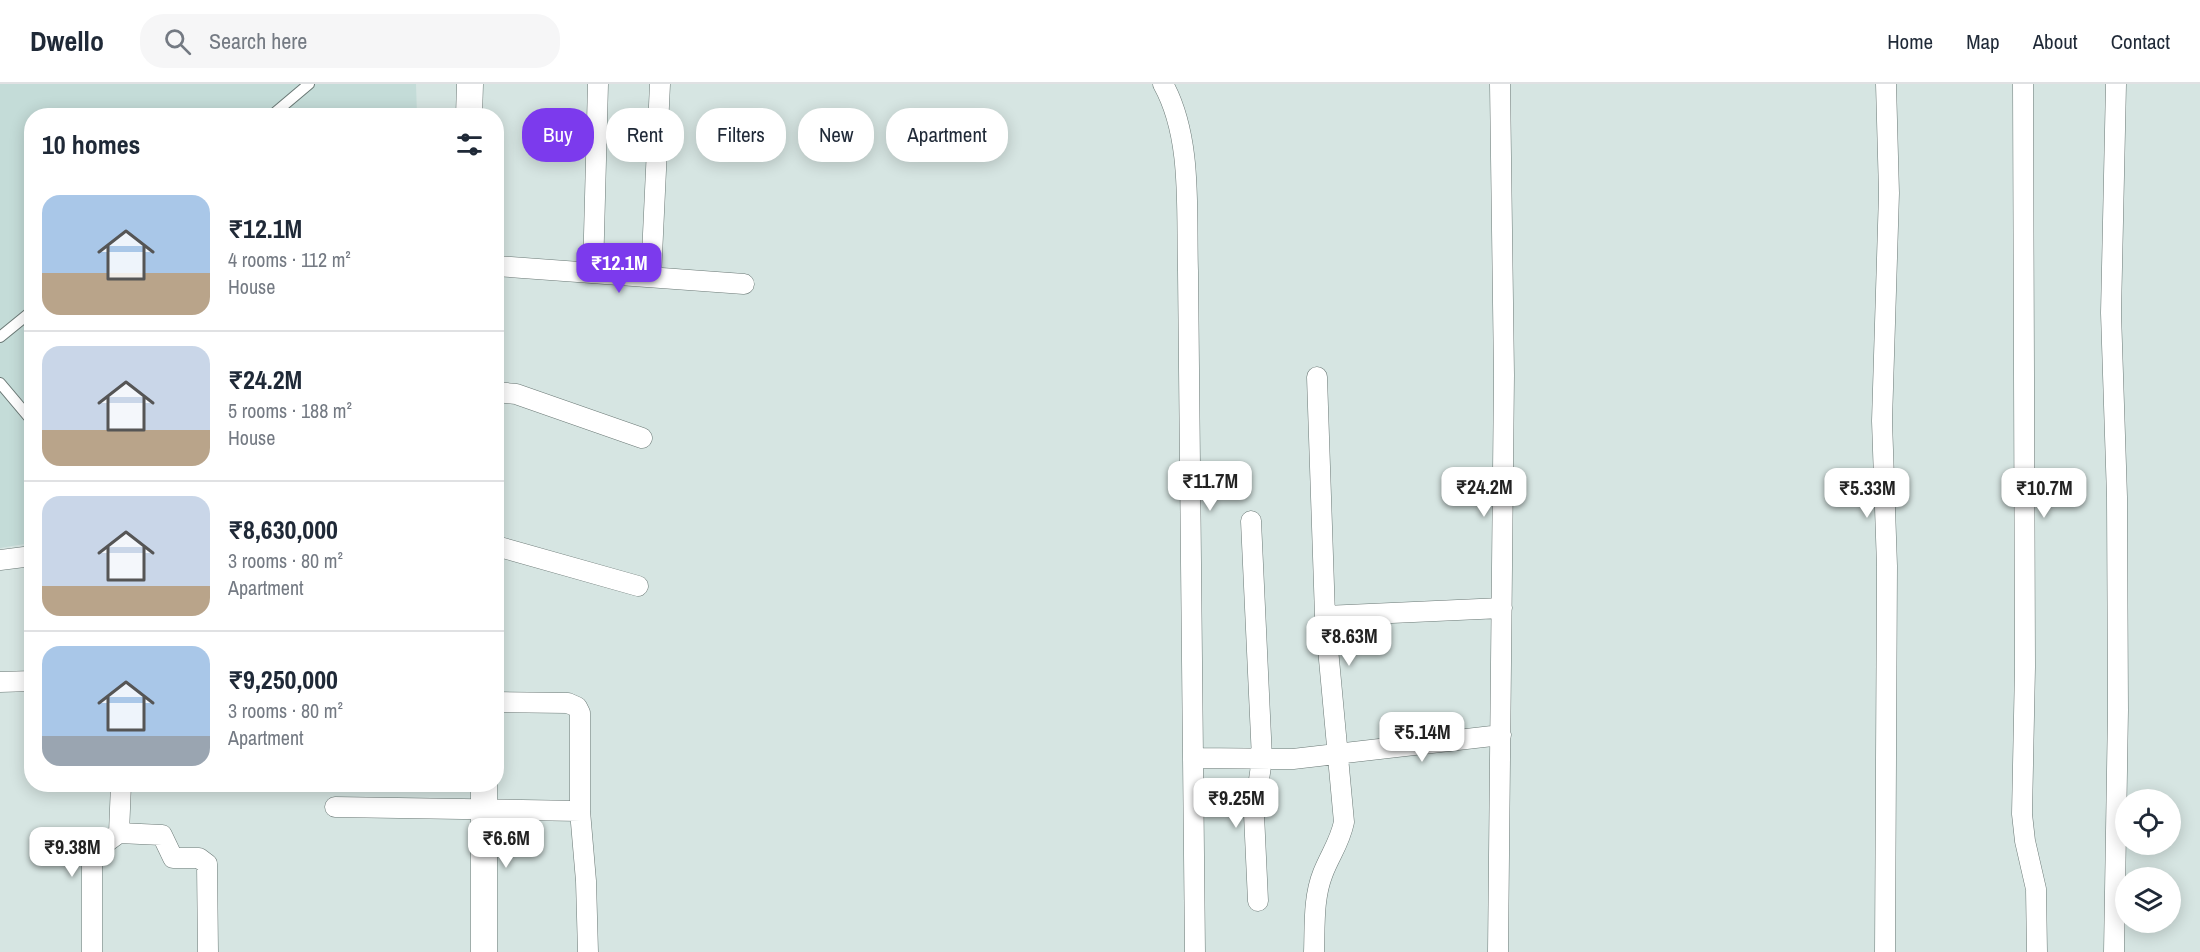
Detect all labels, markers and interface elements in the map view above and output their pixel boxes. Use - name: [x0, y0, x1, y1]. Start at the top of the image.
- search box: [140, 14, 560, 68]
- text: Dwello: [30, 22, 104, 60]
- icon: search: [161, 25, 194, 58]
- text: Search here: [209, 26, 307, 56]
- text: Home: [1887, 27, 1933, 56]
- text: Map: [1966, 27, 2000, 56]
- text: About: [2033, 27, 2078, 56]
- text: Contact: [2111, 27, 2170, 56]
- chip: Buy: [522, 108, 594, 162]
- chip: Rent: [606, 108, 684, 162]
- chip: Filters: [696, 108, 786, 162]
- chip: New: [798, 108, 874, 162]
- chip: Apartment: [886, 108, 1008, 162]
- text: 10 homes: [42, 127, 140, 162]
- icon: filters: [453, 128, 486, 161]
- text: ₹12.1M: [228, 211, 302, 246]
- icon: home: [90, 219, 162, 291]
- pin: ₹12.1M: [570, 243, 668, 294]
- text: 4 rooms · 112 m²: [228, 246, 351, 273]
- text: ₹12.1M: [590, 249, 648, 276]
- text: House: [228, 273, 275, 300]
- text: ₹24.2M: [228, 362, 302, 397]
- icon: home: [90, 370, 162, 442]
- text: 5 rooms · 188 m²: [228, 397, 352, 424]
- text: House: [228, 424, 275, 451]
- pin: ₹11.7M: [1161, 461, 1259, 512]
- text: ₹11.7M: [1182, 467, 1238, 494]
- pin: ₹24.2M: [1435, 467, 1533, 518]
- pin: ₹5.33M: [1818, 468, 1916, 519]
- pin: ₹10.7M: [1995, 468, 2093, 519]
- text: ₹24.2M: [1455, 473, 1513, 500]
- text: ₹5.33M: [1838, 474, 1896, 501]
- text: ₹10.7M: [2015, 474, 2073, 501]
- text: ₹8,630,000: [228, 512, 338, 547]
- icon: home: [90, 520, 162, 592]
- text: 3 rooms · 80 m²: [228, 547, 343, 574]
- text: Apartment: [228, 574, 304, 601]
- pin: ₹8.63M: [1300, 616, 1398, 667]
- text: ₹8.63M: [1320, 622, 1378, 649]
- text: ₹9,250,000: [228, 662, 338, 697]
- icon: home: [90, 670, 162, 742]
- text: 3 rooms · 80 m²: [228, 697, 343, 724]
- pin: ₹5.14M: [1373, 712, 1471, 763]
- text: ₹5.14M: [1393, 718, 1451, 745]
- text: Apartment: [228, 724, 304, 751]
- pin: ₹9.25M: [1187, 778, 1285, 829]
- text: ₹9.25M: [1207, 784, 1265, 811]
- map controls: [2115, 789, 2181, 933]
- button: locate: [2115, 789, 2181, 855]
- pin: ₹6.6M: [464, 818, 548, 869]
- text: ₹6.6M: [482, 824, 530, 851]
- pin: ₹9.38M: [23, 827, 121, 878]
- text: ₹9.38M: [43, 833, 101, 860]
- button: layers: [2115, 867, 2181, 933]

